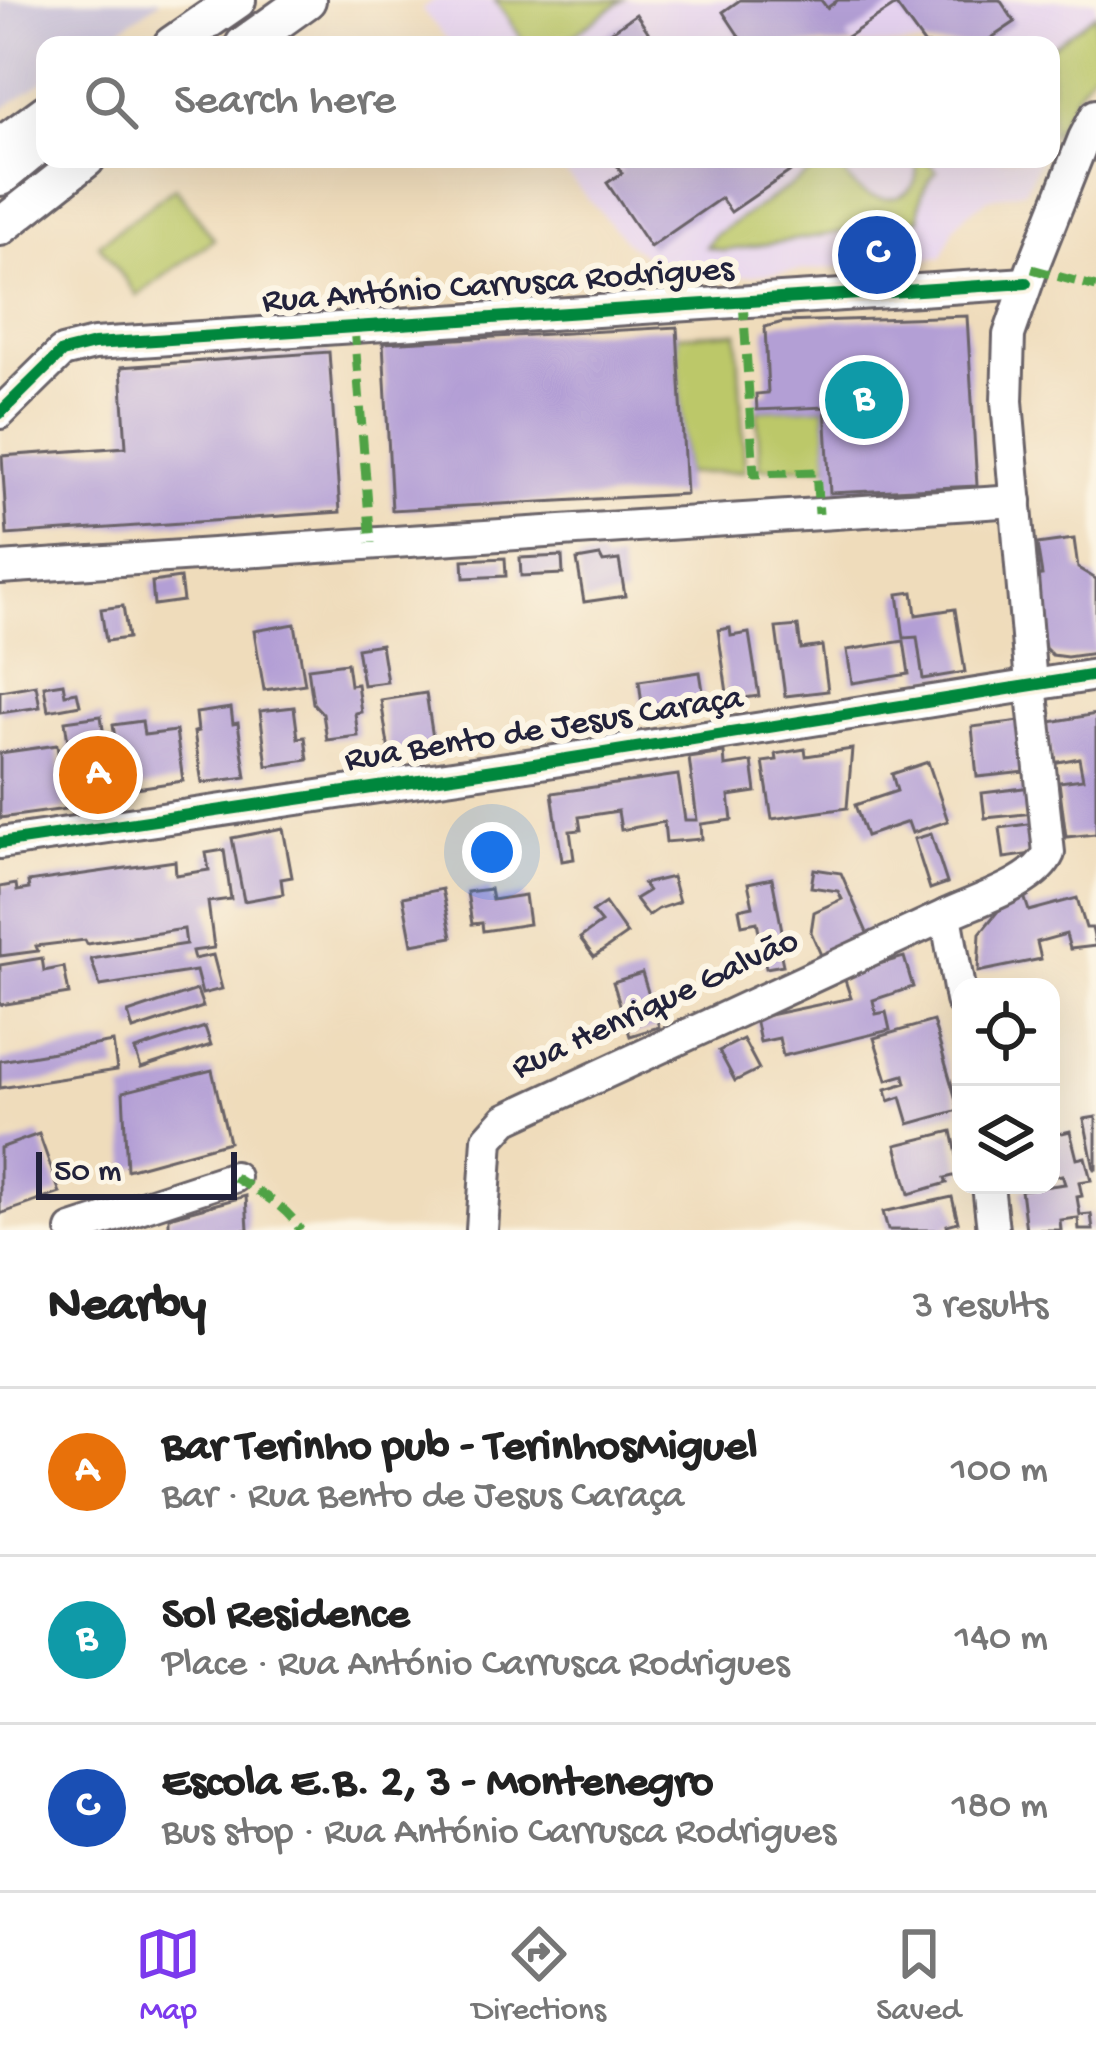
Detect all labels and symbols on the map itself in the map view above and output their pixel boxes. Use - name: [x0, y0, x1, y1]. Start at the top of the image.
- pin: C: [838, 210, 916, 300]
- street label: Rua António Carrusca Rodrigues: [261, 249, 737, 325]
- pin: B: [825, 355, 903, 445]
- street label: Rua Bento de Jesus Caraça: [342, 678, 747, 784]
- pin: A: [59, 730, 137, 820]
- your location: [462, 822, 522, 882]
- street label: Rua Henrique Galvão: [506, 921, 806, 1091]
- scale bar: [36, 1146, 237, 1199]

